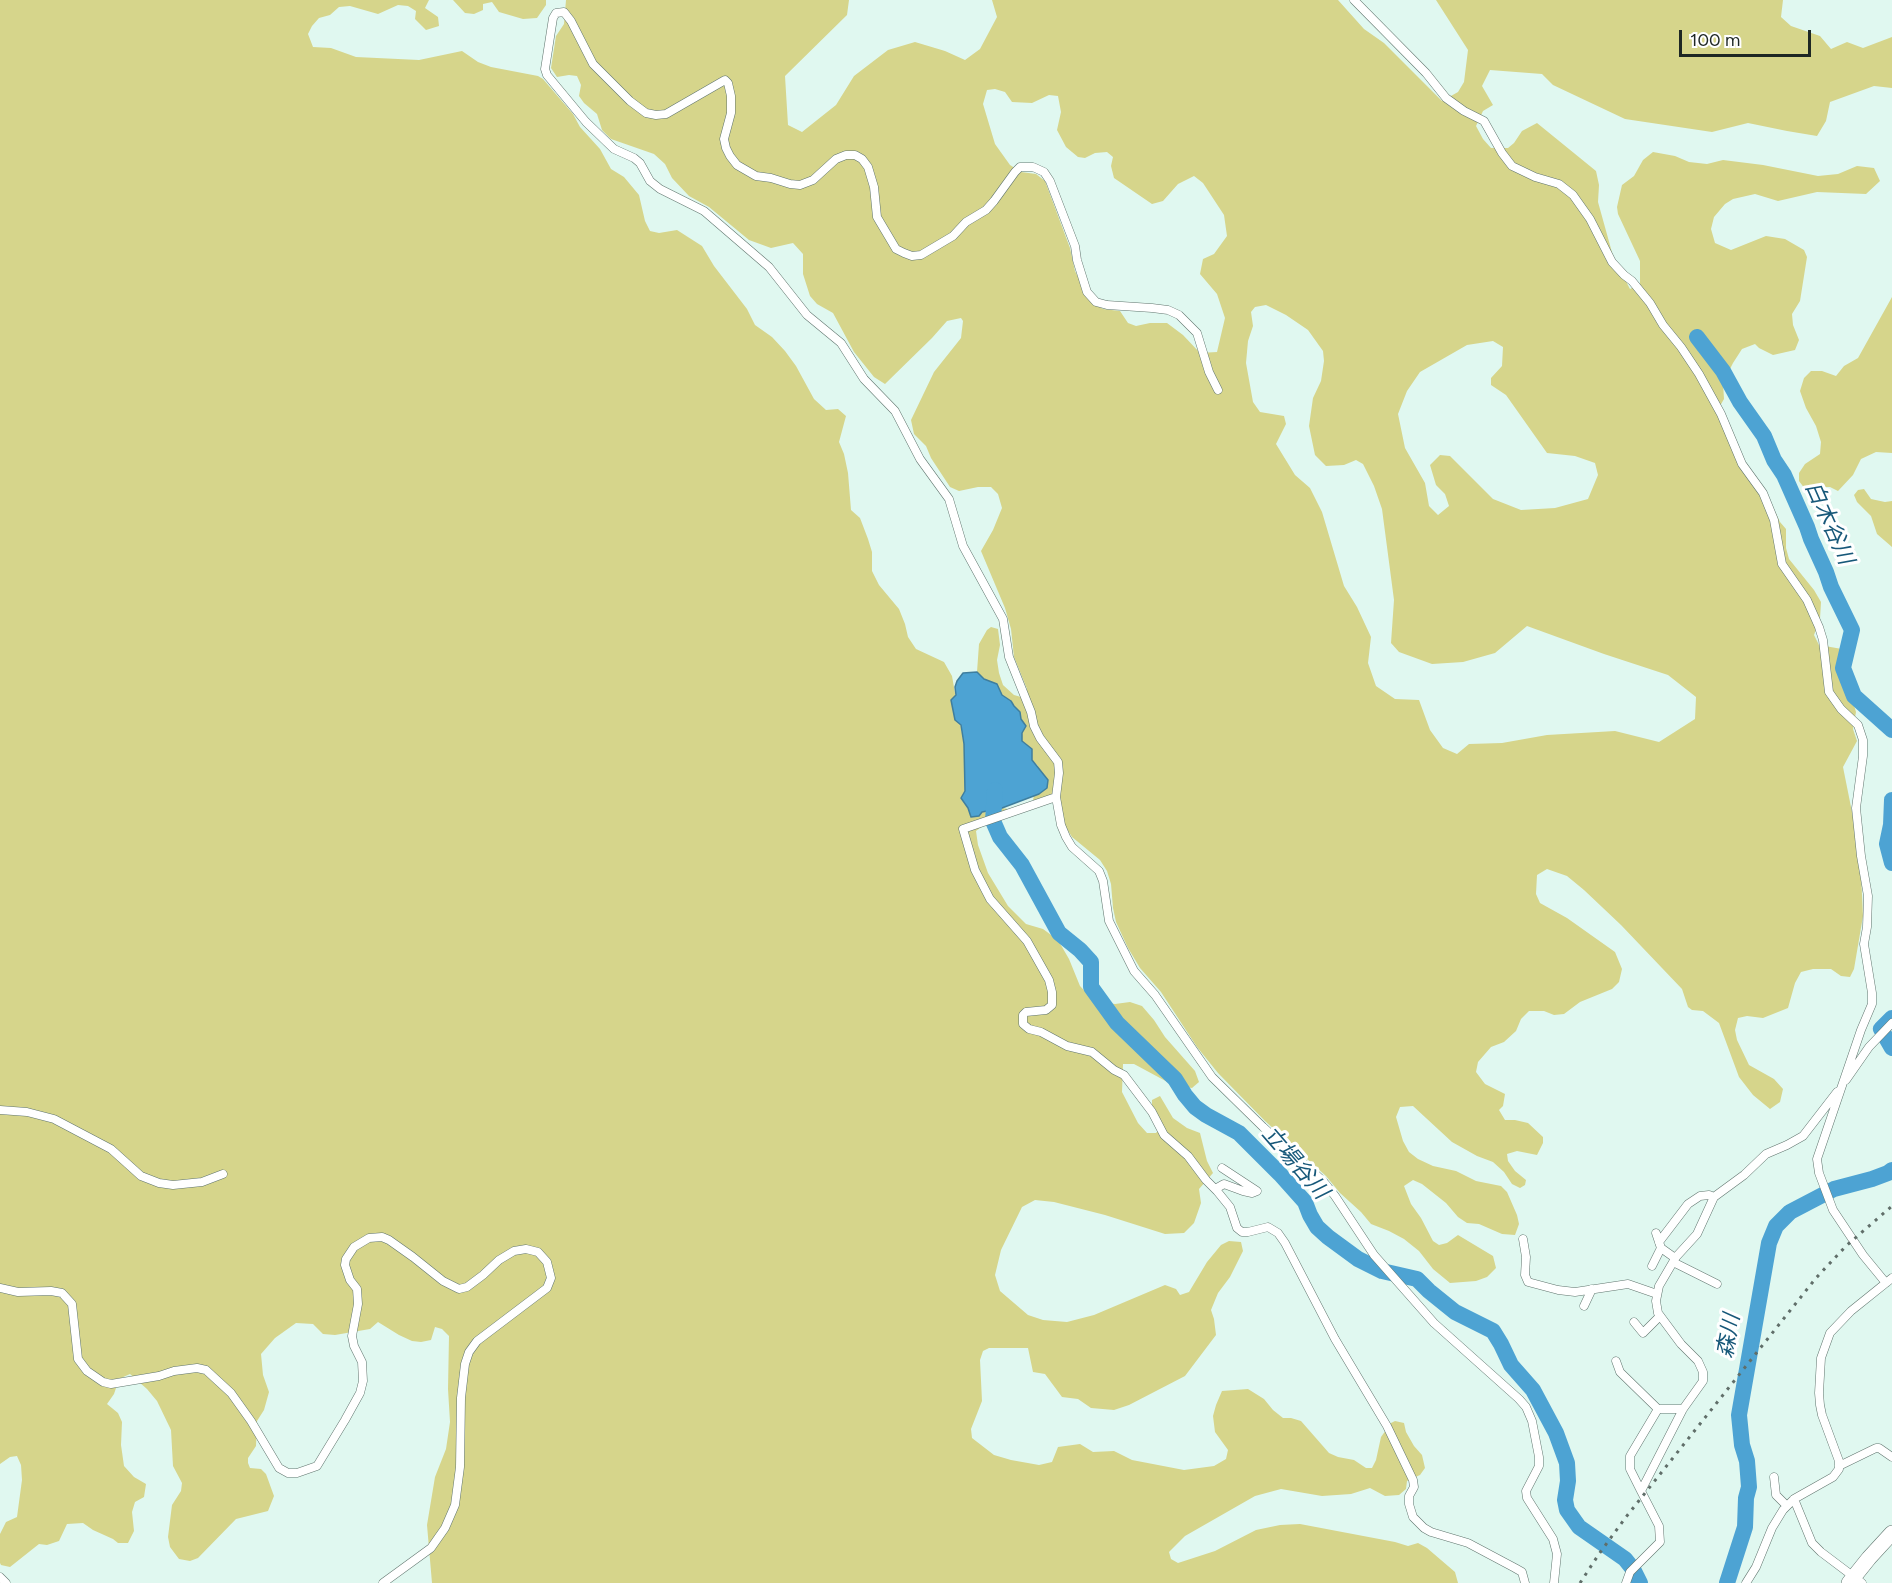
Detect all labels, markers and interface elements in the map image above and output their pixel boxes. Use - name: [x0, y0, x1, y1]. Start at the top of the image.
- scale bar: [1682, 18, 1814, 56]
- text: 100 m: [1690, 29, 1740, 51]
- water label: 白木谷川: [1799, 477, 1859, 569]
- water label: 立場谷川: [1256, 1121, 1334, 1205]
- water label: 森川: [1712, 1312, 1746, 1360]

